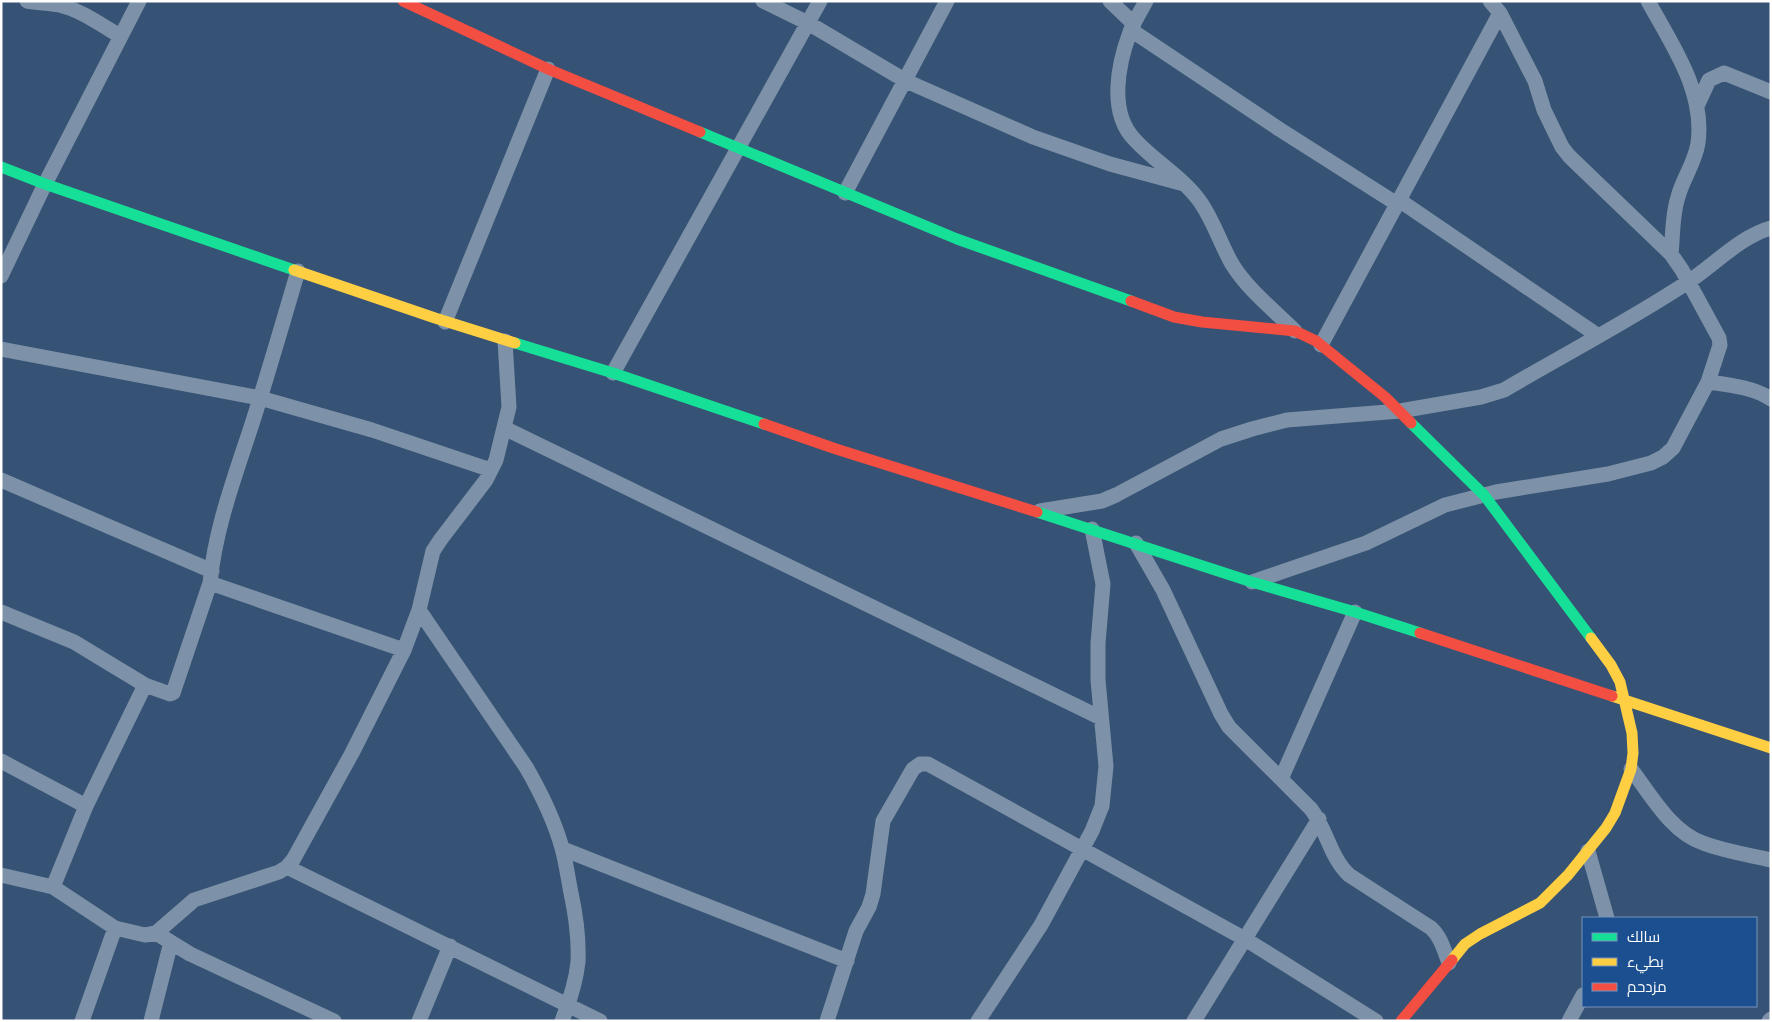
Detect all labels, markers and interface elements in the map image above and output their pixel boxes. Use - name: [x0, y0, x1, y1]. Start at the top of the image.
- legend: [1582, 917, 1757, 1007]
- text: سالك: [1627, 925, 1660, 948]
- text: بطيء: [1627, 950, 1664, 974]
- text: مزدحم: [1627, 975, 1667, 998]

